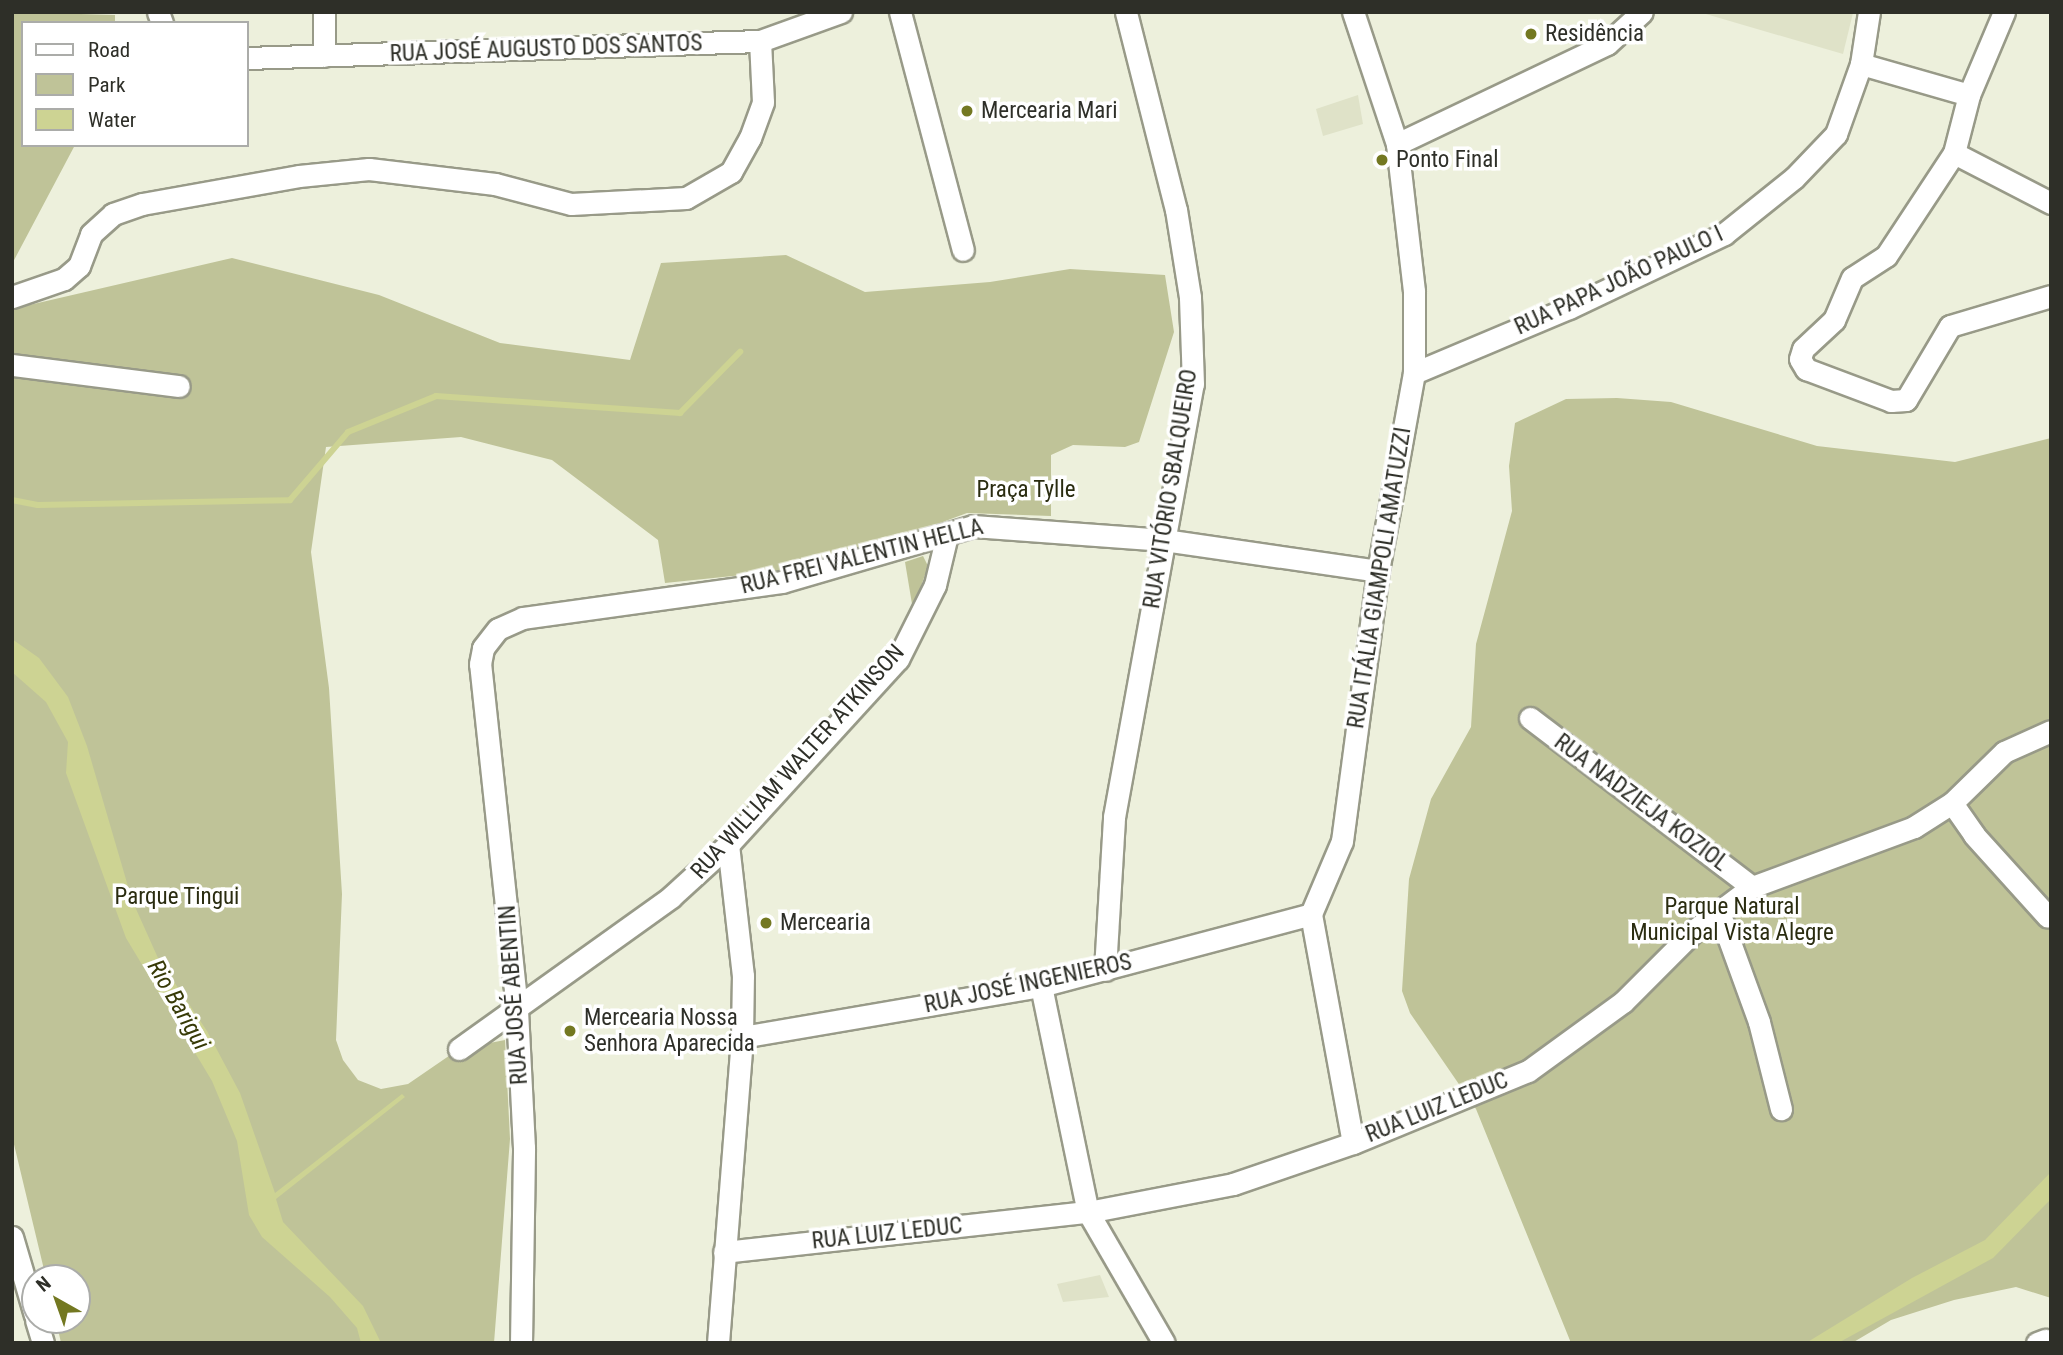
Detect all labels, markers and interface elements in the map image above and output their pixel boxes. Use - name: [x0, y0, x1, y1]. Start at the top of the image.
- place label: Residência: [1545, 20, 1644, 48]
- legend: [21, 21, 248, 147]
- marker: Residência: [1523, 26, 1539, 42]
- street label: RUA JOSÉ AUGUSTO DOS SANTOS: [389, 30, 703, 68]
- text: Road: [88, 38, 130, 62]
- text: Park: [88, 73, 125, 97]
- place label: Mercearia Mari: [981, 97, 1118, 125]
- marker: Mercearia Mari: [959, 103, 975, 119]
- text: Water: [88, 108, 136, 132]
- place label: Ponto Final: [1396, 146, 1498, 174]
- marker: Ponto Final: [1374, 152, 1390, 168]
- street label: RUA PAPA JOÃO PAULO I: [1510, 221, 1728, 341]
- street label: RUA VITÓRIO SBALQUEIRO: [1138, 367, 1204, 611]
- street label: RUA ITÁLIA GIAMPOLI AMATUZZI: [1343, 425, 1417, 731]
- park label: Praça Tylle: [976, 476, 1076, 504]
- street label: RUA FREI VALENTIN HELLA: [738, 513, 986, 601]
- street label: RUA WILLIAM WALTER ATKINSON: [685, 639, 911, 885]
- street label: RUA NADZIEJA KOZIOL: [1548, 729, 1734, 877]
- park label: Parque Tingui: [114, 883, 240, 911]
- park label: Parque Natural Municipal Vista Alegre: [1630, 893, 1834, 947]
- street label: RUA JOSÉ ABENTIN: [494, 904, 534, 1086]
- place label: Mercearia: [780, 909, 871, 937]
- marker: Mercearia: [758, 915, 774, 931]
- street label: RUA JOSÉ INGENIEROS: [922, 949, 1134, 1019]
- water label: Rio Barigui: [141, 955, 215, 1055]
- place label: Mercearia Nossa Senhora Aparecida: [584, 1004, 755, 1058]
- marker: Mercearia Nossa Senhora Aparecida: [562, 1023, 578, 1039]
- street label: RUA LUIZ LEDUC: [1362, 1067, 1512, 1149]
- street label: RUA LUIZ LEDUC: [810, 1212, 964, 1256]
- north arrow: [21, 1264, 91, 1334]
- text: N: [32, 1272, 55, 1297]

